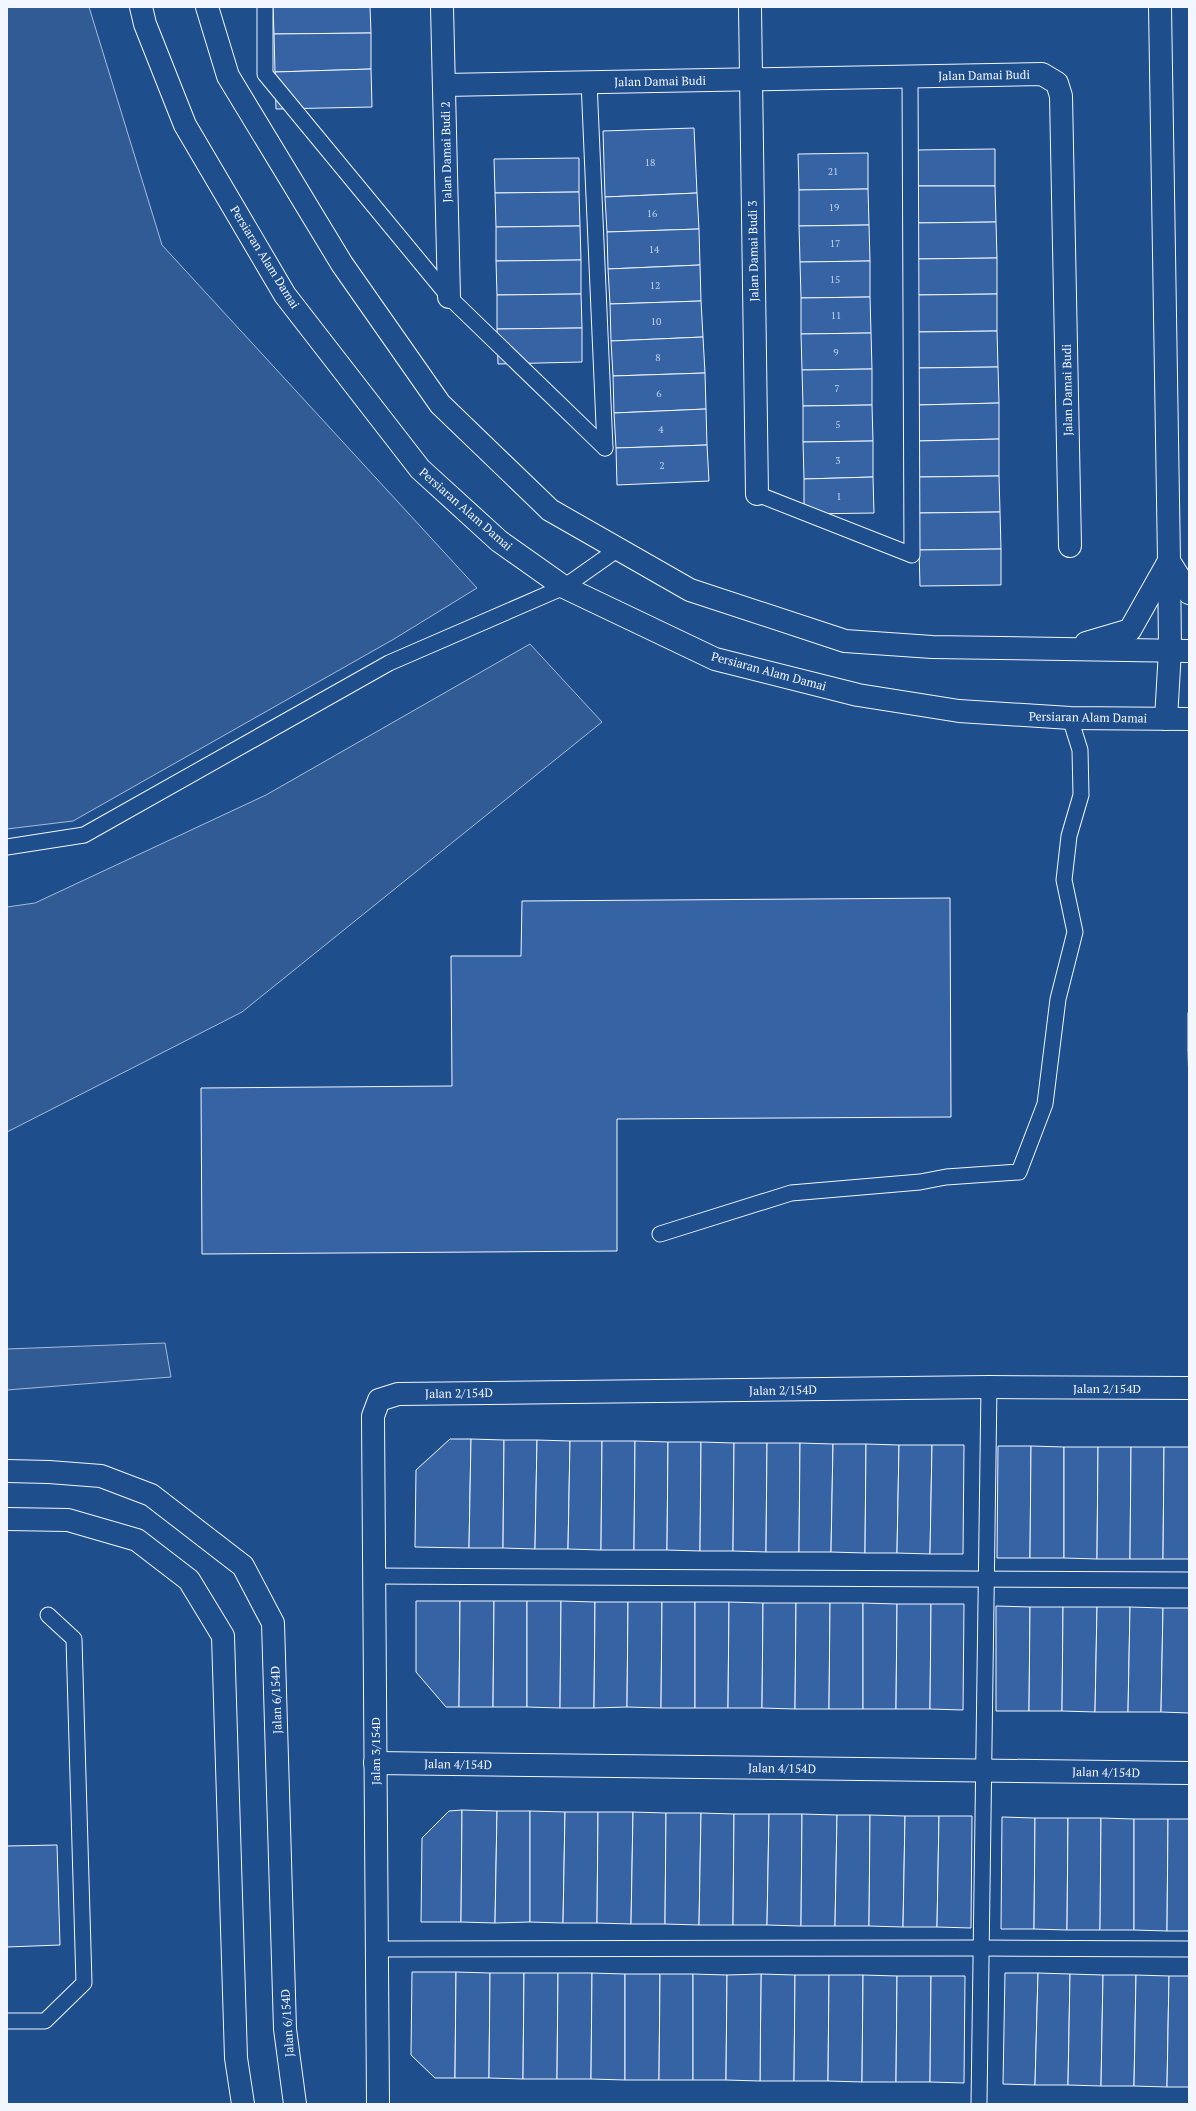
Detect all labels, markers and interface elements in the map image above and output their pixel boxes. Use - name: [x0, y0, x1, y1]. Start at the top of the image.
- street label: Jalan Damai Budi: [938, 67, 1030, 83]
- street label: Jalan Damai Budi: [614, 73, 706, 89]
- street label: Jalan Damai Budi 2: [438, 101, 454, 203]
- house number: 18: [645, 156, 655, 169]
- house number: 21: [828, 165, 838, 178]
- street label: Jalan Damai Budi 3: [745, 200, 761, 302]
- house number: 19: [829, 201, 839, 214]
- street label: Persiaran Alam Damai: [227, 203, 303, 312]
- house number: 16: [647, 207, 658, 220]
- house number: 17: [830, 237, 840, 250]
- house number: 14: [649, 243, 660, 256]
- house number: 15: [830, 273, 840, 286]
- house number: 12: [650, 279, 660, 292]
- house number: 11: [831, 309, 841, 322]
- house number: 10: [651, 315, 661, 328]
- street label: Jalan Damai Budi: [1059, 344, 1075, 436]
- house number: 9: [833, 346, 839, 359]
- house number: 8: [655, 351, 661, 364]
- house number: 7: [834, 382, 840, 395]
- house number: 6: [656, 387, 662, 400]
- house number: 5: [835, 418, 841, 431]
- house number: 4: [658, 423, 664, 436]
- house number: 3: [835, 454, 841, 467]
- house number: 2: [659, 459, 665, 472]
- street label: Persiaran Alam Damai: [416, 464, 516, 554]
- house number: 1: [836, 490, 842, 503]
- street label: Persiaran Alam Damai: [710, 648, 829, 694]
- street label: Persiaran Alam Damai: [1029, 708, 1148, 726]
- street label: Jalan 2/154D: [1073, 1381, 1141, 1396]
- street label: Jalan 2/154D: [749, 1382, 817, 1398]
- street label: Jalan 2/154D: [425, 1385, 493, 1401]
- street label: Jalan 6/154D: [267, 1666, 285, 1734]
- street label: Jalan 3/154D: [368, 1717, 383, 1785]
- street label: Jalan 4/154D: [424, 1756, 492, 1772]
- street label: Jalan 4/154D: [748, 1760, 816, 1776]
- street label: Jalan 4/154D: [1072, 1764, 1140, 1780]
- street label: Jalan 6/154D: [277, 1989, 297, 2057]

